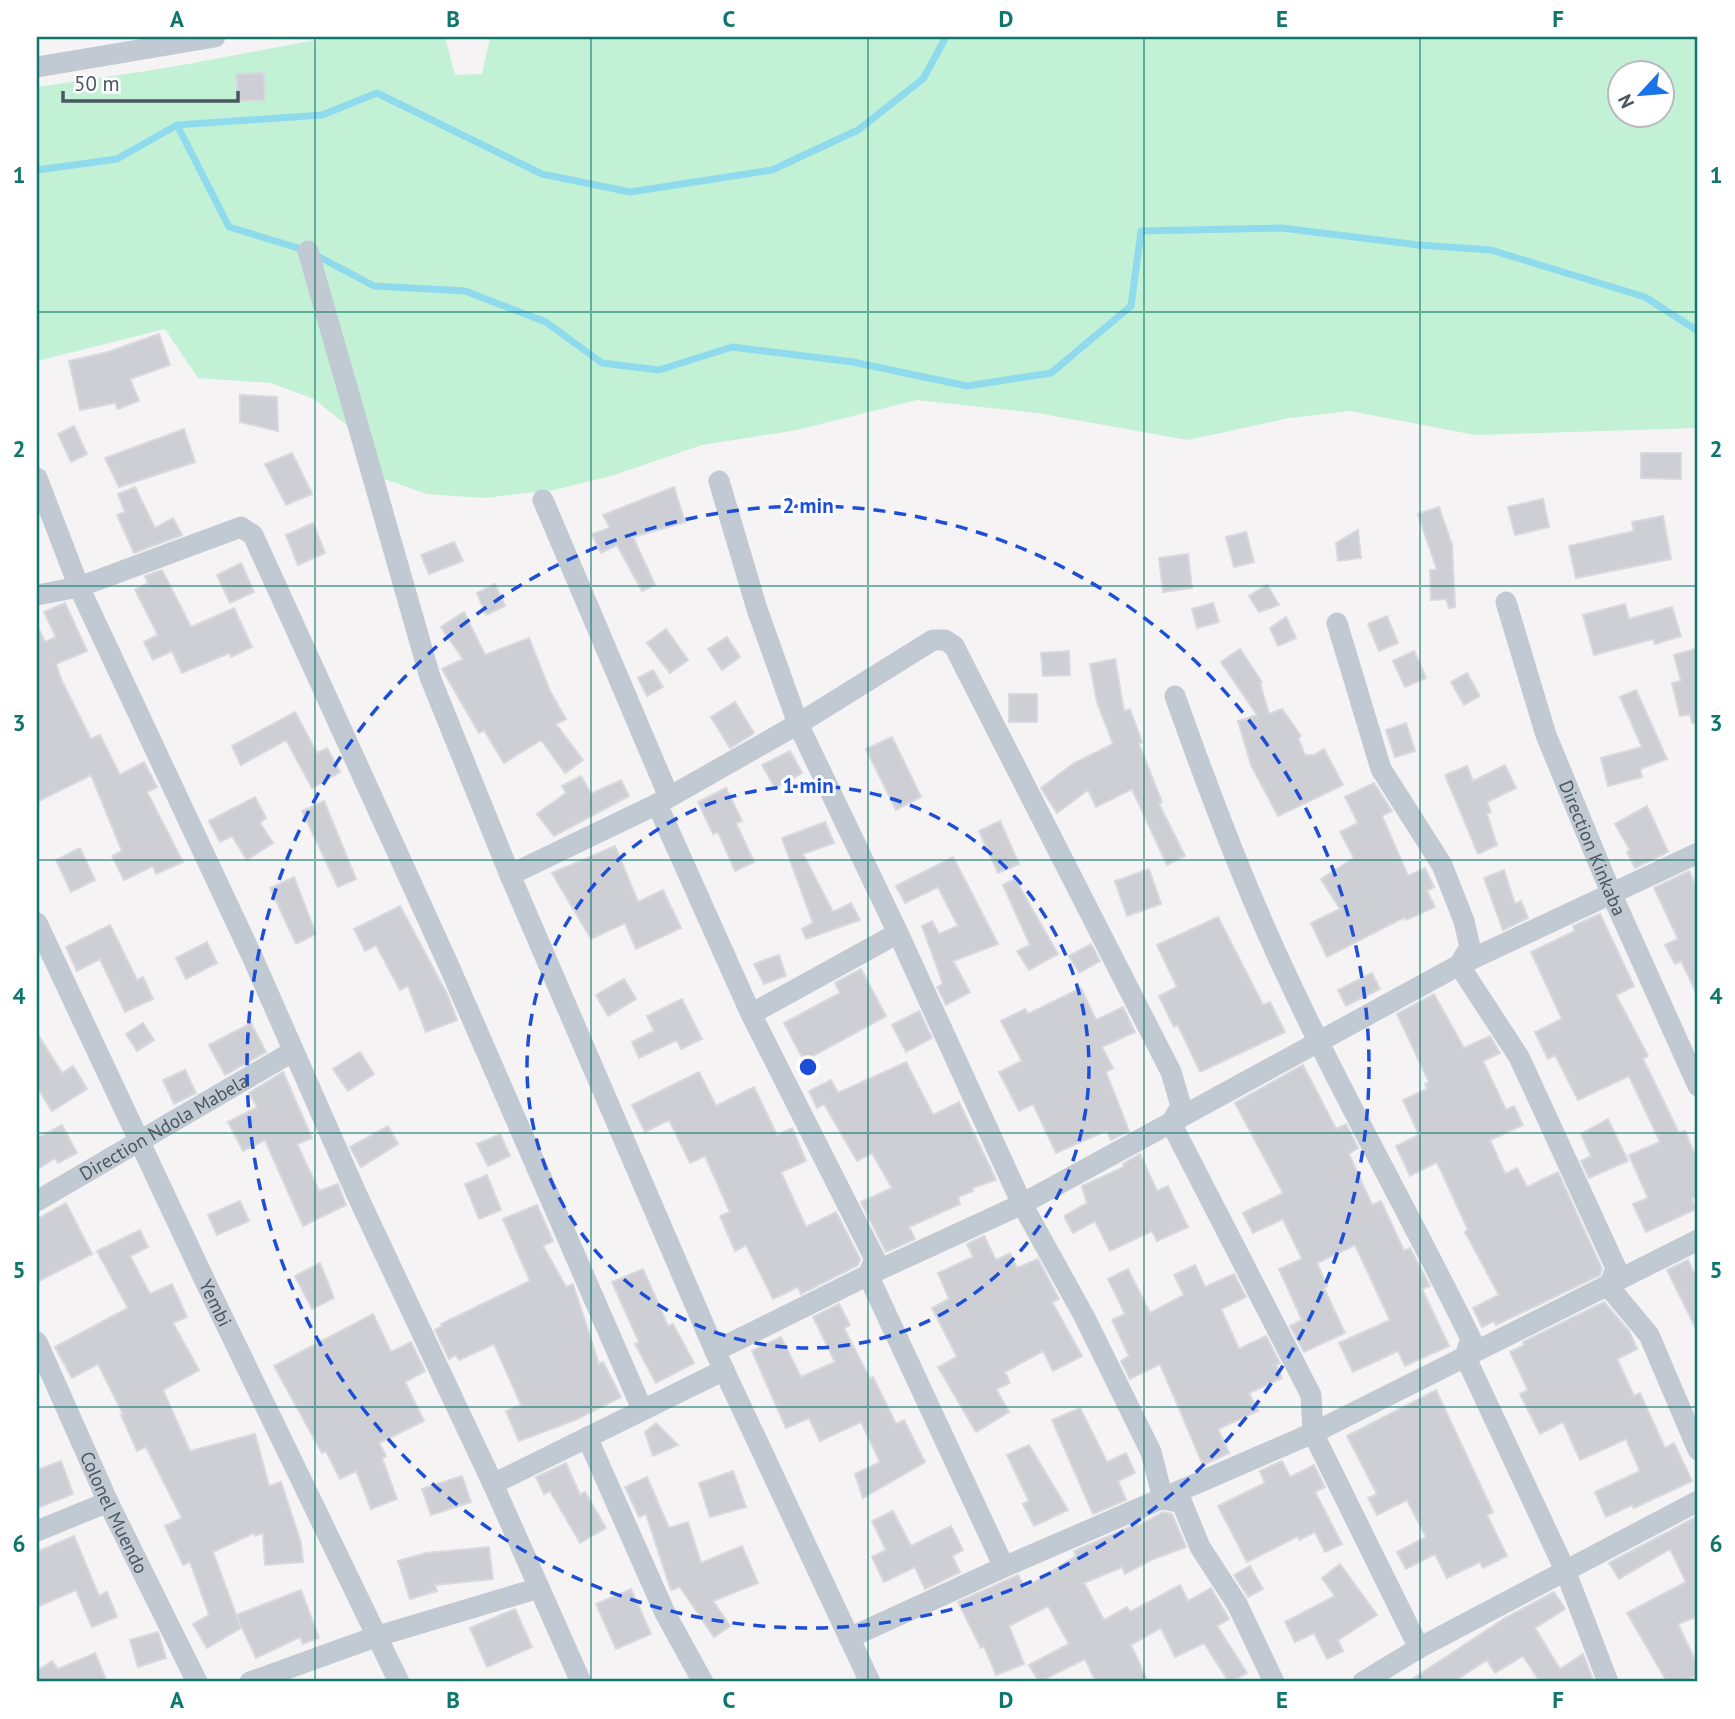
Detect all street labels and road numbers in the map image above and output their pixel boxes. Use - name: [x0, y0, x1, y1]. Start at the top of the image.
- street label: Direction Kinkaba: [1554, 776, 1632, 919]
- street label: Direction Ndola Mabela: [75, 1068, 253, 1186]
- street label: Yembi: [194, 1276, 237, 1331]
- street label: Colonel Muendo: [75, 1447, 153, 1577]

